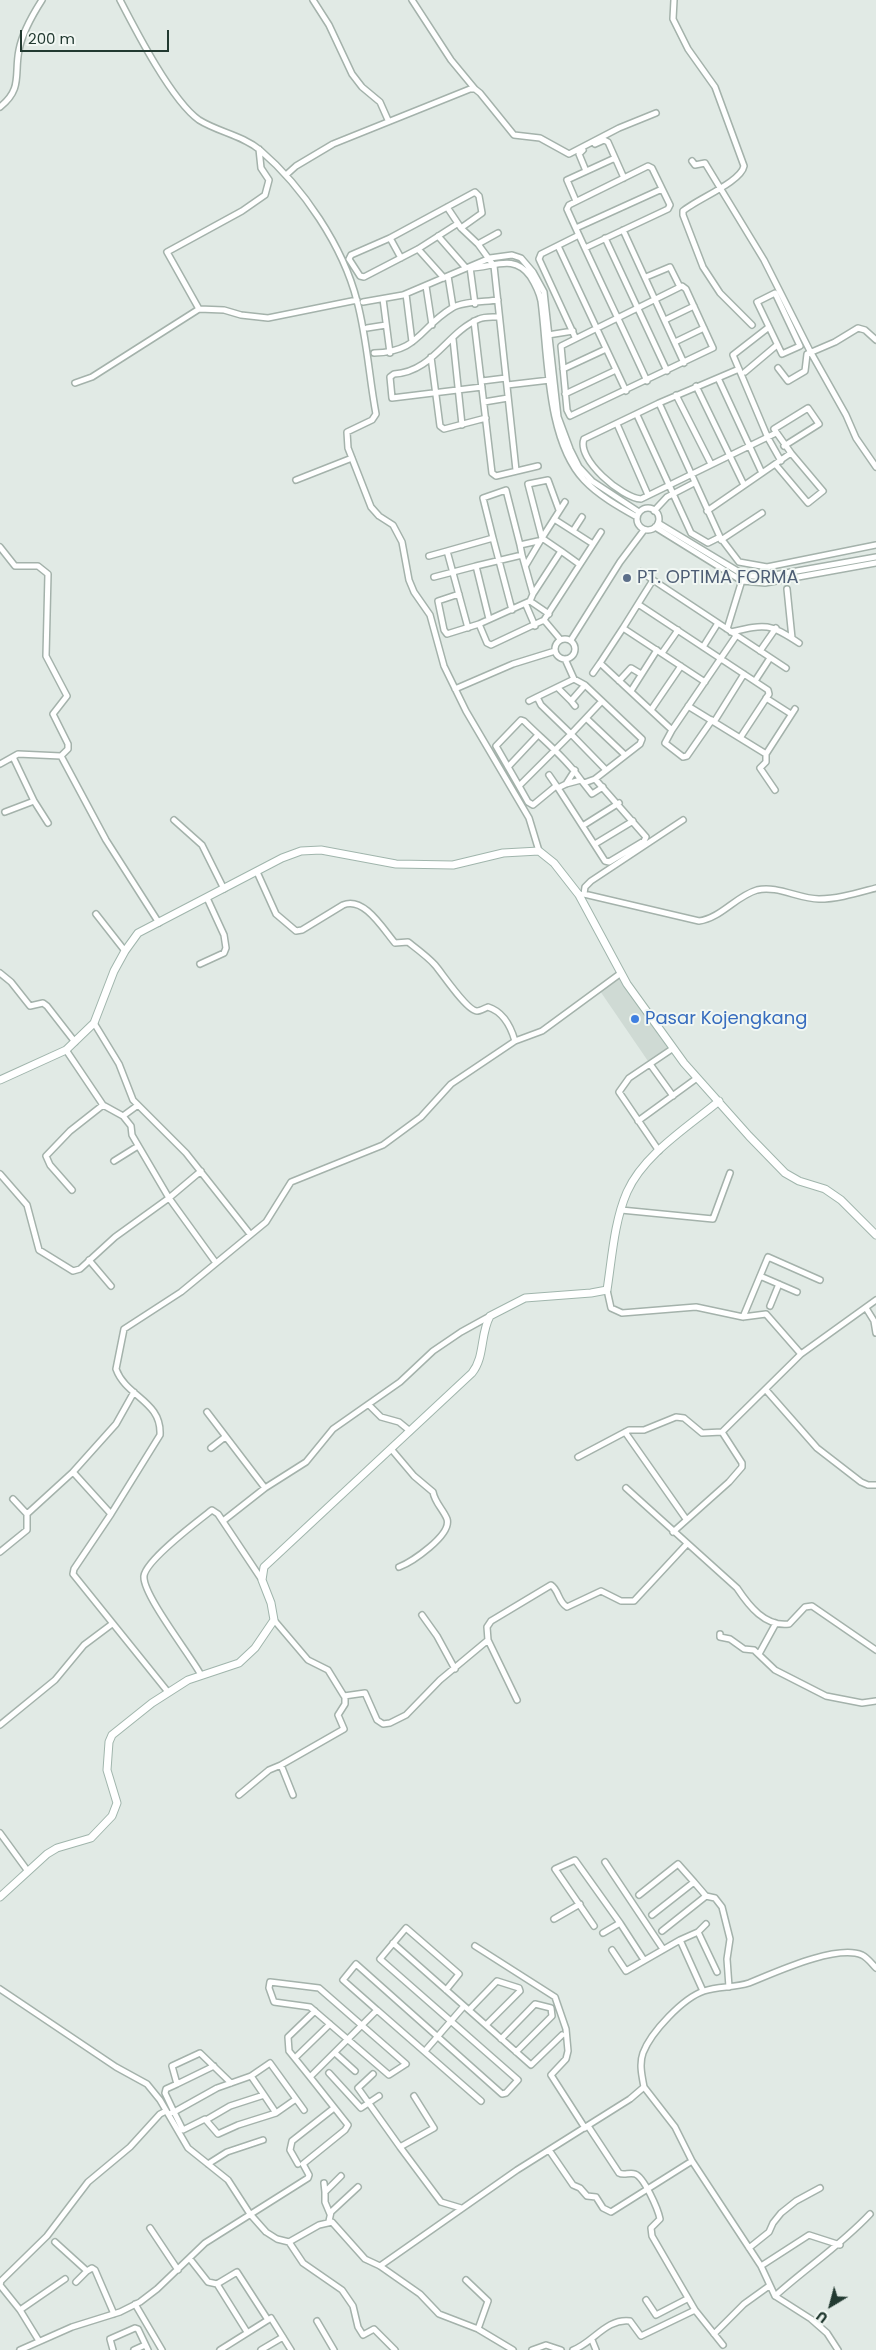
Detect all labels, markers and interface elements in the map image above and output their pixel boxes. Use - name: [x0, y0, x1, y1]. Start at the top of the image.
- scale bar: [22, 20, 171, 52]
- text: 200 m: [28, 28, 75, 49]
- place label: PT. OPTIMA FORMA: [637, 567, 799, 589]
- marker: PT. OPTIMA FORMA: [621, 572, 633, 584]
- place label: Pasar Kojengkang: [645, 1008, 807, 1030]
- marker: Pasar Kojengkang: [629, 1013, 641, 1025]
- north arrow: [806, 2280, 856, 2330]
- text: U: [812, 2306, 832, 2328]

